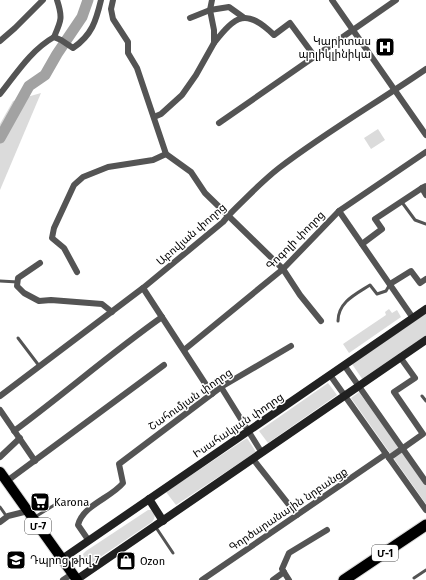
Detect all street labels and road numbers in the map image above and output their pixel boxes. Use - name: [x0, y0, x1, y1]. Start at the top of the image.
- street label: Աբովյան փողոց: [154, 201, 229, 268]
- street label: Գոգոլի փողոց: [263, 208, 327, 272]
- street label: Շահումյան փողոց: [146, 366, 235, 433]
- street label: Իսահակյան փողոց: [191, 390, 286, 460]
- street label: Գործարանային նրբանցք: [227, 465, 350, 554]
- road number: Մ-7: [25, 518, 51, 534]
- road number: Մ-1: [372, 545, 398, 561]

